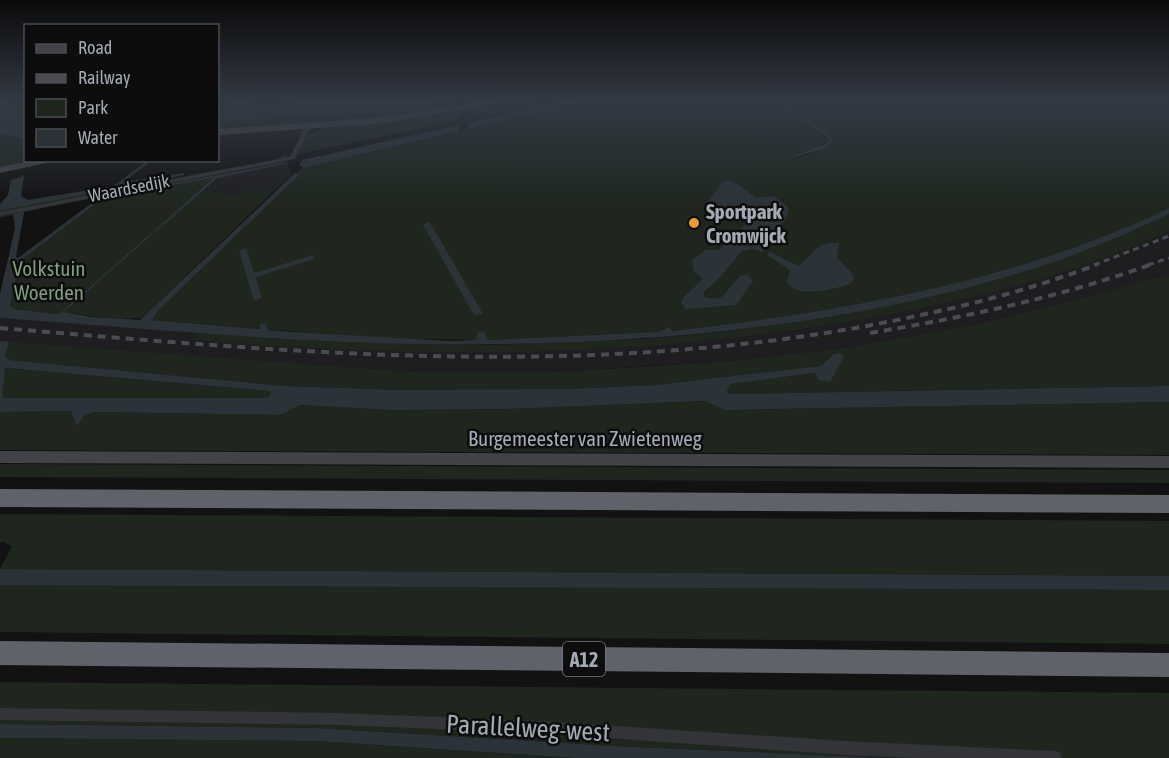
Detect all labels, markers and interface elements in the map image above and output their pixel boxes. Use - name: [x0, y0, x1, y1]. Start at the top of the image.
- legend: [24, 24, 219, 162]
- text: Road: [78, 37, 112, 58]
- text: Railway: [78, 67, 130, 88]
- text: Park: [78, 97, 108, 118]
- text: Water: [78, 127, 118, 148]
- street label: Waardsedijk: [87, 170, 171, 206]
- place label: Sportpark Cromwijck: [706, 199, 787, 247]
- marker: Sportpark Cromwijck: [687, 216, 701, 230]
- park label: Volkstuin Woerden: [13, 256, 85, 304]
- street label: Burgemeester van Zwietenweg: [468, 426, 702, 450]
- road number: A12: [563, 642, 605, 676]
- street label: Parallelweg-west: [445, 709, 611, 747]

